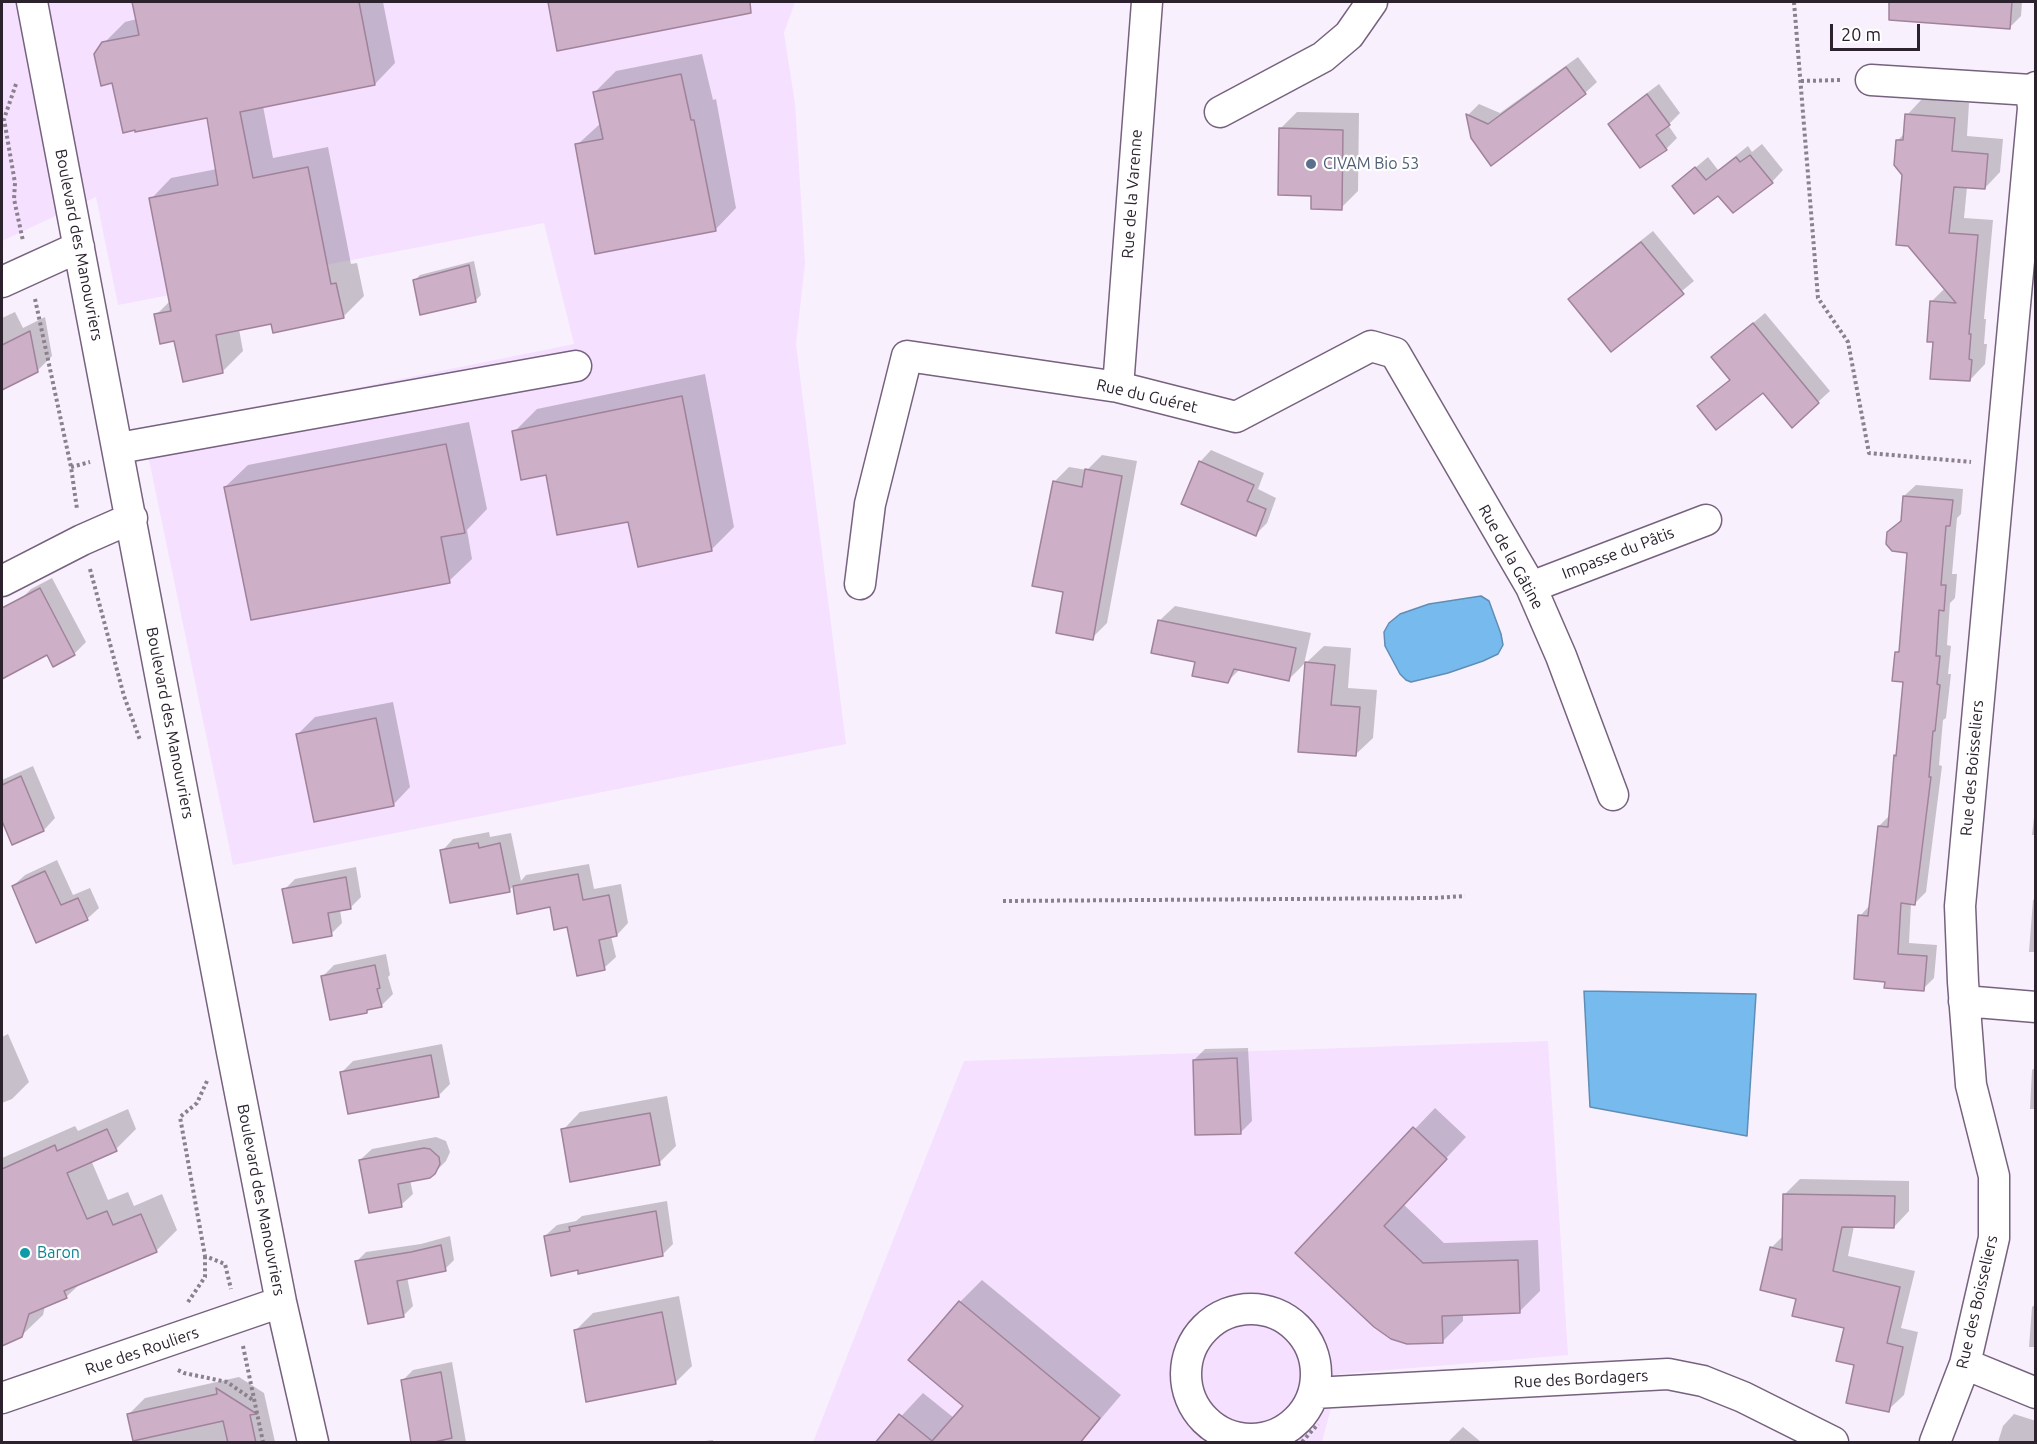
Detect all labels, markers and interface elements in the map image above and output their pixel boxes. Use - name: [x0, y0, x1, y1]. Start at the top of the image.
- scale bar: [1833, 12, 1923, 50]
- text: 20 m: [1841, 24, 1881, 44]
- street label: Rue de la Varenne: [1118, 129, 1146, 259]
- street label: Boulevard des Manouvriers: [51, 148, 107, 342]
- place label: CIVAM Bio 53: [1323, 154, 1419, 174]
- marker: CIVAM Bio 53: [1304, 157, 1318, 171]
- street label: Rue du Guéret: [1094, 375, 1200, 417]
- street label: Rue de la Gâtine: [1474, 501, 1548, 613]
- street label: Impasse du Pâtis: [1559, 523, 1677, 583]
- street label: Boulevard des Manouvriers: [142, 626, 198, 820]
- street label: Rue des Boisseliers: [1956, 699, 1988, 837]
- street label: Boulevard des Manouvriers: [233, 1103, 289, 1297]
- street label: Rue des Boisseliers: [1952, 1233, 2002, 1371]
- place label: Baron: [37, 1243, 80, 1263]
- marker: Baron: [18, 1246, 32, 1260]
- street label: Rue des Rouliers: [83, 1323, 201, 1379]
- street label: Rue des Bordagers: [1513, 1366, 1649, 1392]

